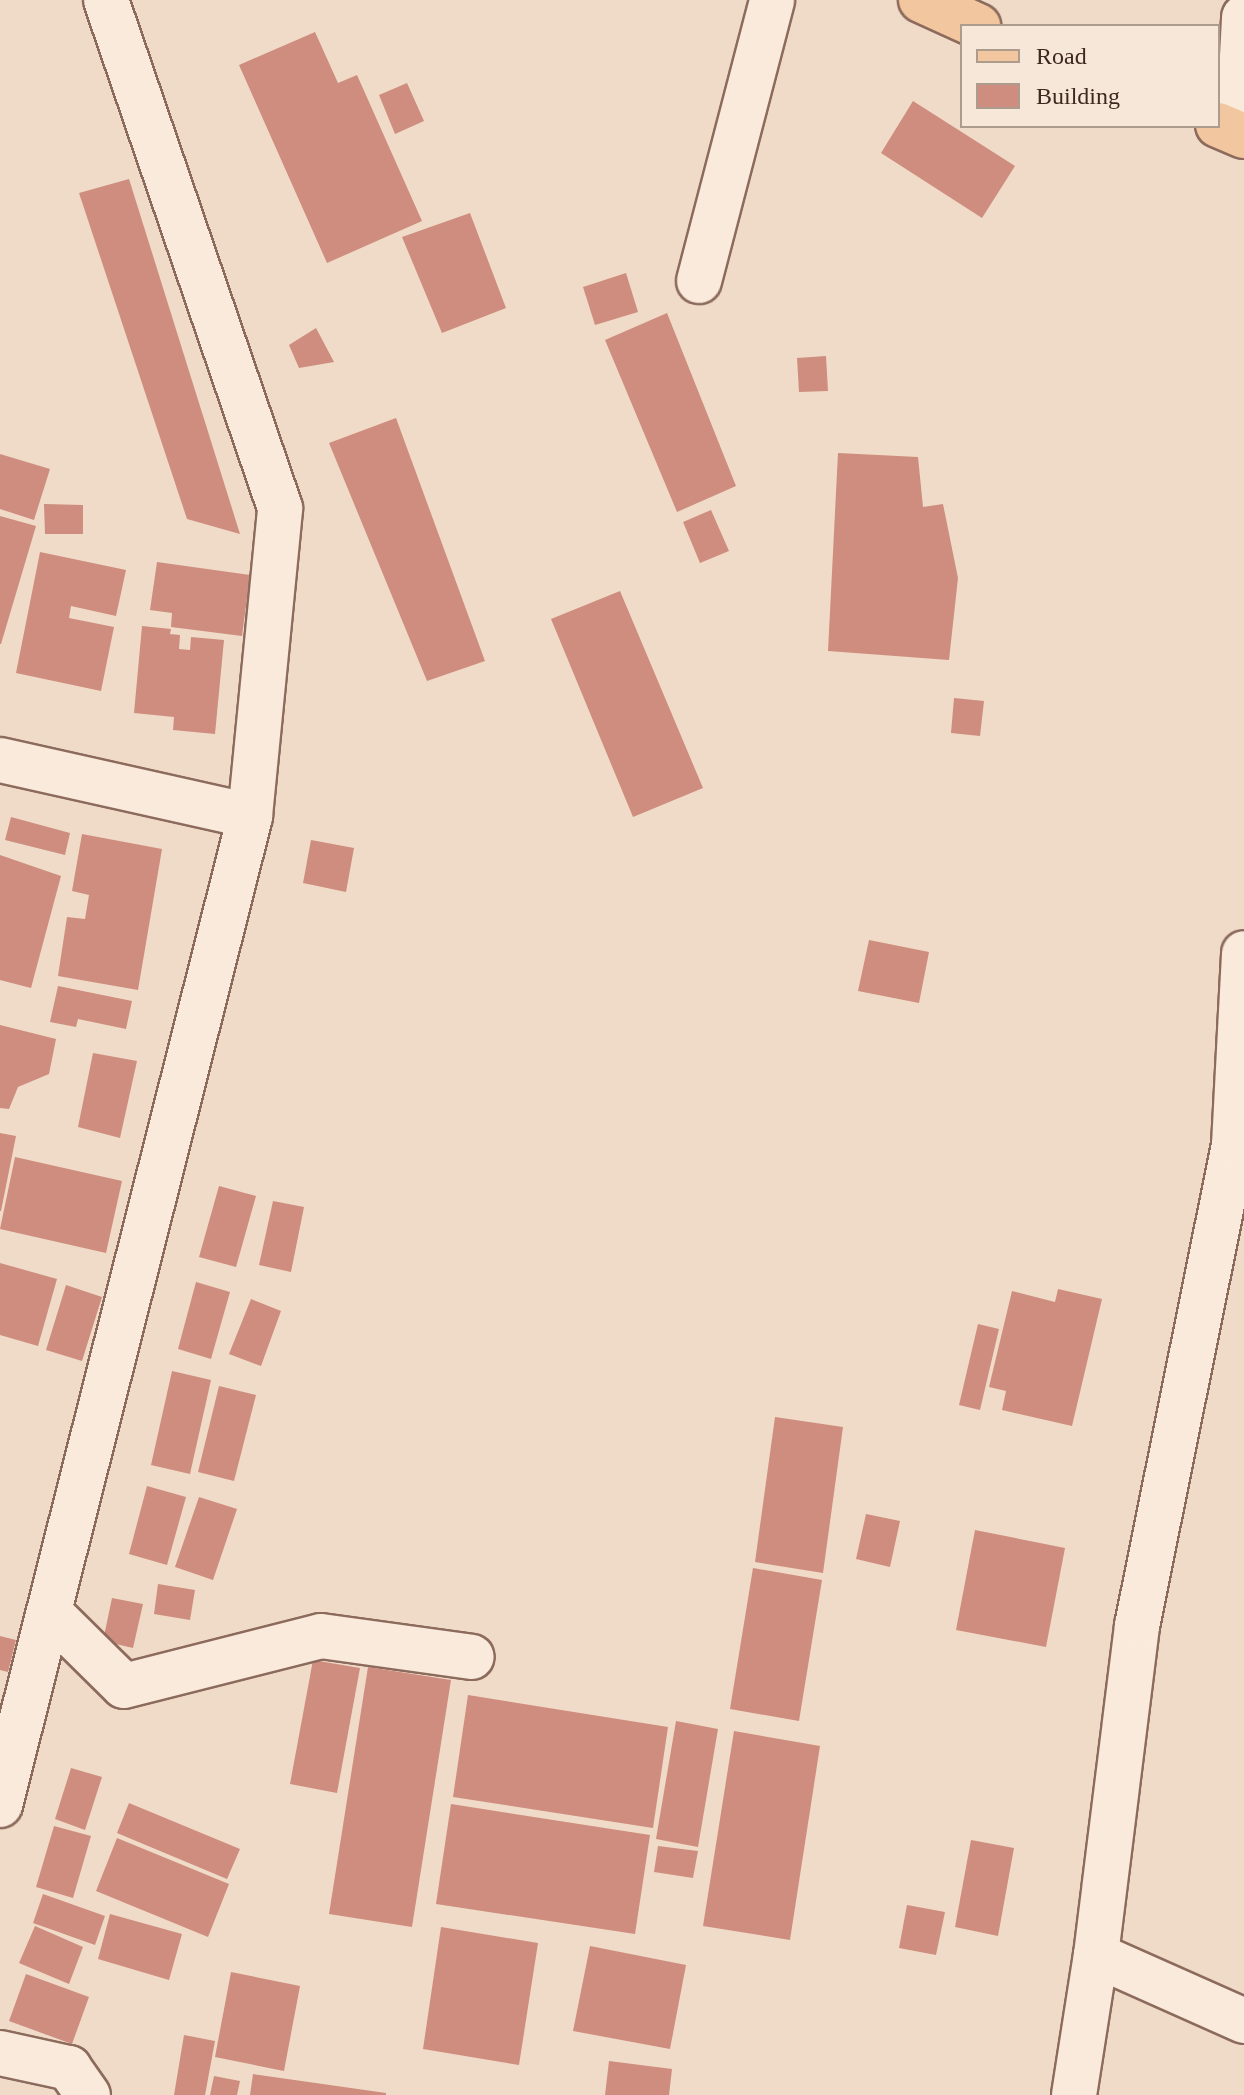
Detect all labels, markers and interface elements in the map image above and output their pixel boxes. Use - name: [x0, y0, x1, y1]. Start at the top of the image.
- legend: [960, 24, 1220, 128]
- text: Road: [1036, 43, 1087, 69]
- text: Building: [1036, 83, 1120, 109]

